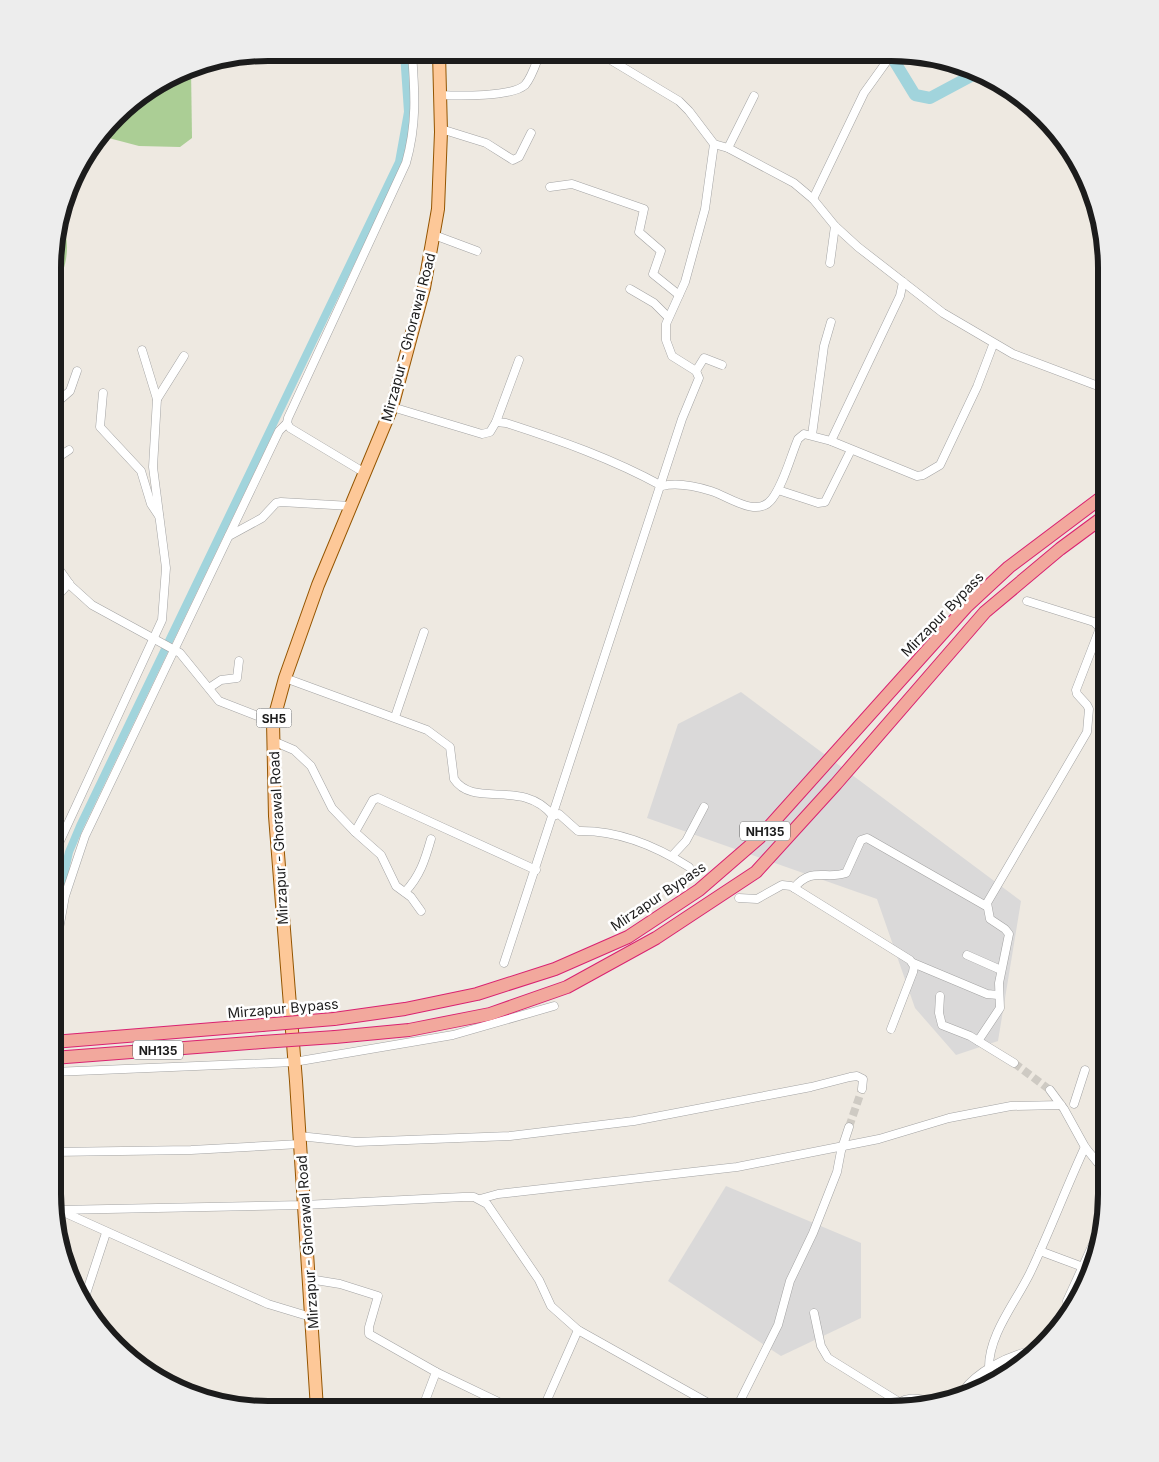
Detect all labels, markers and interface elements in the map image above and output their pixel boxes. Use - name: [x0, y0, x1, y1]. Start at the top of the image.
- street label: Mirzapur - Ghorawal Road: [377, 251, 439, 423]
- street label: Mirzapur Bypass: [897, 568, 987, 660]
- road number: SH5: [256, 708, 292, 728]
- street label: Mirzapur - Ghorawal Road: [265, 751, 291, 925]
- road number: NH135: [740, 821, 790, 840]
- street label: Mirzapur Bypass: [607, 858, 709, 934]
- street label: Mirzapur Bypass: [227, 995, 339, 1021]
- road number: NH135: [133, 1040, 183, 1060]
- street label: Mirzapur - Ghorawal Road: [292, 1155, 322, 1329]

